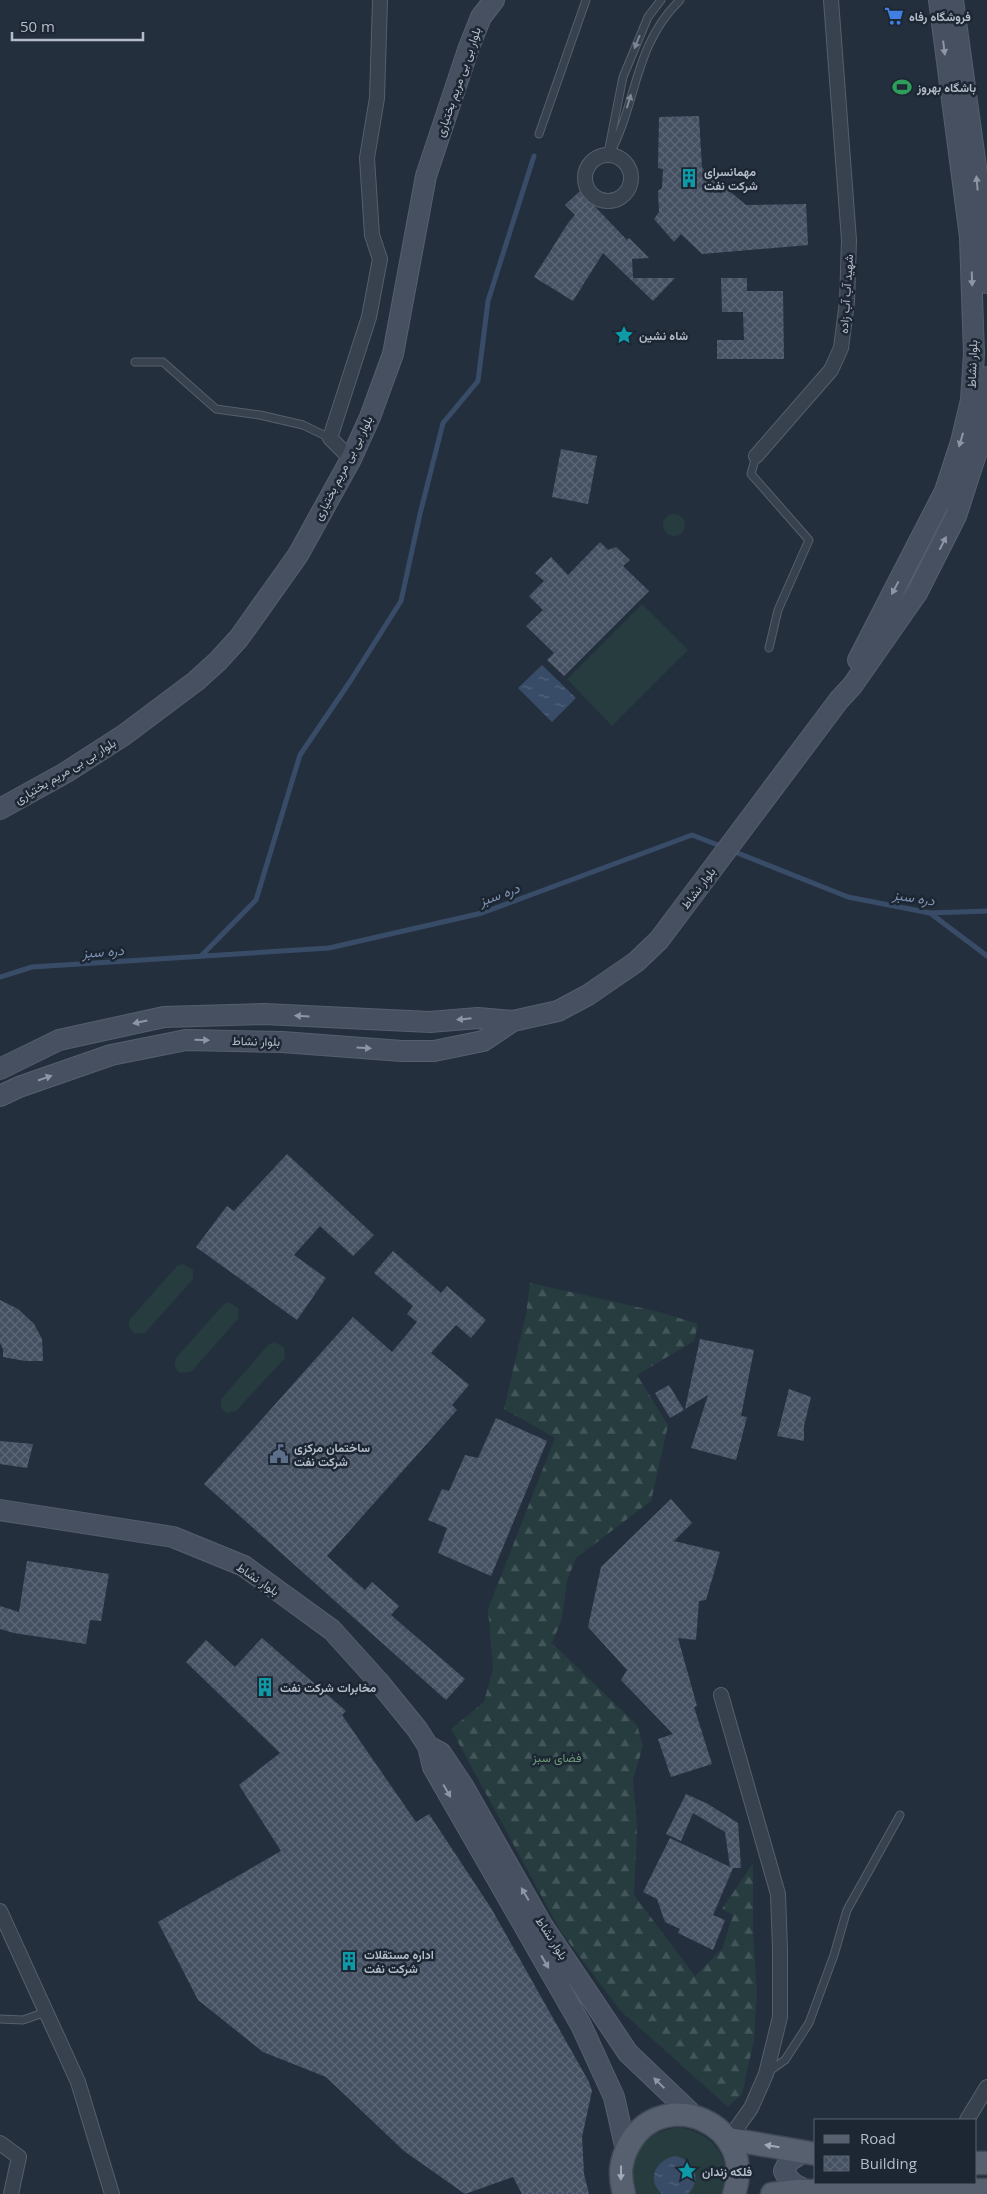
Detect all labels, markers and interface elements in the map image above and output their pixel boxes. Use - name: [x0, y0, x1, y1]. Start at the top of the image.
- supermarket icon: فروشگاه رفاه: [883, 5, 905, 27]
- place label: فروشگاه رفاه: [909, 8, 971, 25]
- scale bar: [12, 10, 144, 42]
- text: 50 m: [20, 16, 55, 36]
- street label: بلوار بی بی مریم بختیاری: [431, 25, 485, 139]
- one-way arrow: [633, 35, 641, 49]
- one-way arrow: [941, 41, 949, 57]
- sports icon: باشگاه بهروز: [891, 76, 913, 98]
- place label: باشگاه بهروز: [916, 79, 976, 96]
- one-way arrow: [626, 93, 634, 108]
- place label: مهمانسرای شرکت نفت: [704, 163, 758, 194]
- building icon: مهمانسرای شرکت نفت: [678, 167, 700, 189]
- one-way arrow: [973, 174, 981, 190]
- street label: شهید آب آب زاده: [835, 254, 857, 334]
- one-way arrow: [968, 271, 976, 287]
- place icon: شاه نشین: [613, 324, 635, 346]
- place label: شاه نشین: [639, 327, 688, 344]
- street label: بلوار نشاط: [963, 340, 981, 388]
- street label: بلوار بی بی مریم بختیاری: [309, 413, 377, 523]
- one-way arrow: [957, 433, 965, 448]
- one-way arrow: [939, 536, 947, 550]
- one-way arrow: [891, 581, 899, 595]
- street label: بلوار بی بی مریم بختیاری: [11, 734, 119, 808]
- street label: بلوار نشاط: [677, 864, 719, 912]
- water label: دره سبز: [475, 878, 522, 910]
- water label: دره سبز: [891, 884, 936, 910]
- water label: دره سبز: [80, 940, 125, 962]
- one-way arrow: [294, 1011, 310, 1019]
- one-way arrow: [456, 1015, 472, 1023]
- one-way arrow: [133, 1018, 148, 1026]
- street label: بلوار نشاط: [232, 1032, 280, 1050]
- one-way arrow: [194, 1036, 210, 1044]
- one-way arrow: [357, 1045, 373, 1053]
- one-way arrow: [38, 1074, 53, 1082]
- place label: ساختمان مرکزی شرکت نفت: [294, 1439, 370, 1470]
- public building icon: ساختمان مرکزی شرکت نفت: [268, 1443, 290, 1465]
- street label: بلوار نشاط: [233, 1558, 283, 1600]
- building icon: مخابرات شرکت نفت: [254, 1676, 276, 1698]
- place label: مخابرات شرکت نفت: [280, 1679, 377, 1696]
- park label: فضای سبز: [532, 1749, 581, 1766]
- one-way arrow: [442, 1784, 451, 1797]
- one-way arrow: [520, 1888, 529, 1901]
- street label: بلوار نشاط: [532, 1913, 572, 1963]
- place label: اداره مستقلات شرکت نفت: [364, 1946, 434, 1977]
- building icon: اداره مستقلات شرکت نفت: [338, 1950, 360, 1972]
- one-way arrow: [540, 1955, 549, 1969]
- one-way arrow: [653, 2077, 665, 2089]
- legend: [814, 2119, 977, 2184]
- text: Road: [860, 2128, 896, 2148]
- one-way arrow: [764, 2142, 780, 2150]
- text: Building: [860, 2153, 917, 2173]
- place icon: فلکه زندان: [676, 2160, 698, 2182]
- place label: فلکه زندان: [702, 2163, 752, 2180]
- one-way arrow: [617, 2166, 625, 2182]

